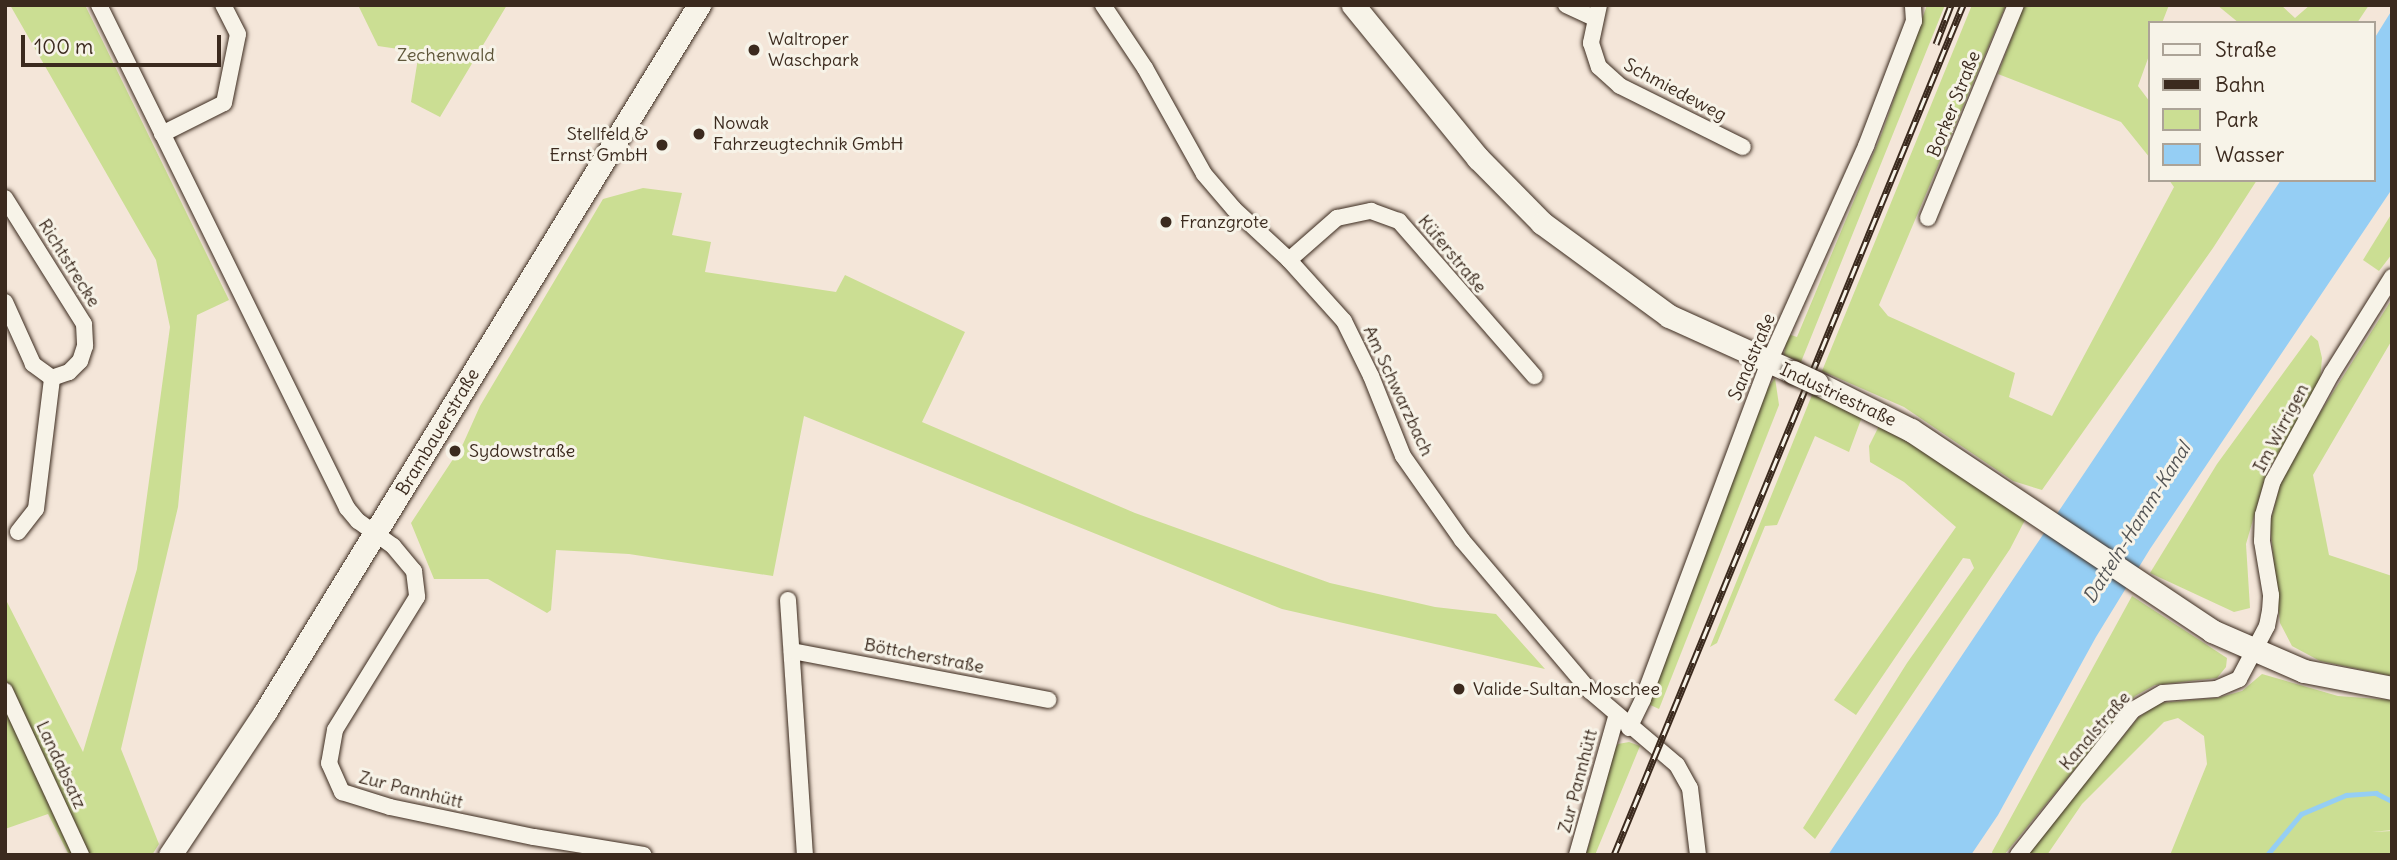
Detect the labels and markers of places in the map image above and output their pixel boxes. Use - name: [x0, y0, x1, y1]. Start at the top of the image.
- place label: Waltroper Waschpark: [768, 29, 859, 72]
- marker: Waltroper Waschpark: [746, 42, 762, 58]
- place label: Nowak Fahrzeugtechnik GmbH: [713, 113, 903, 156]
- place label: Stellfeld & Ernst GmbH: [550, 124, 648, 166]
- marker: Nowak Fahrzeugtechnik GmbH: [691, 126, 707, 142]
- marker: Stellfeld & Ernst GmbH: [654, 137, 670, 153]
- place label: Franzgrote: [1180, 211, 1269, 233]
- marker: Franzgrote: [1158, 214, 1174, 230]
- place label: Sydowstraße: [469, 440, 575, 462]
- marker: Sydowstraße: [447, 443, 463, 459]
- place label: Valide-Sultan-Moschee: [1473, 678, 1660, 700]
- marker: Valide-Sultan-Moschee: [1451, 681, 1467, 697]

